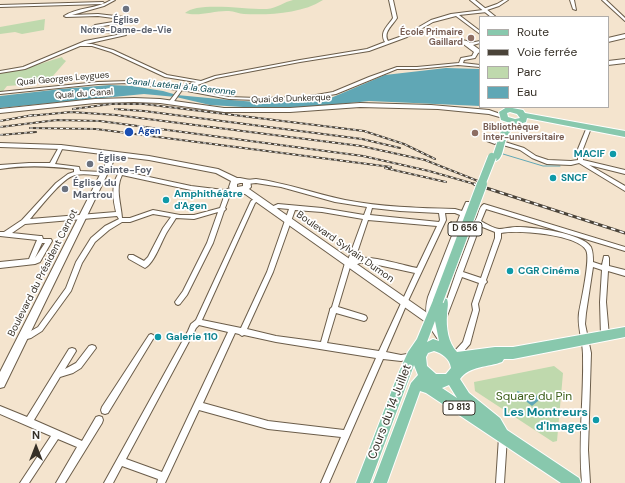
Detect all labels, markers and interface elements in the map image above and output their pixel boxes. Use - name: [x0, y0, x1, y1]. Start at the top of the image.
- marker: Église Notre-Dame-de-Vie: [121, 4, 131, 14]
- place label: Église Notre-Dame-de-Vie: [80, 16, 172, 37]
- legend: [479, 16, 609, 108]
- text: Route: [517, 24, 549, 40]
- place label: École Primaire Gaillard: [400, 28, 463, 49]
- marker: École Primaire Gaillard: [466, 33, 476, 43]
- text: Voie ferrée: [517, 44, 577, 60]
- text: Parc: [517, 64, 541, 80]
- street label: Quai Georges Leygues: [16, 70, 110, 88]
- water label: Canal Latéral à la Garonne: [126, 76, 236, 98]
- text: Eau: [517, 84, 537, 100]
- street label: Quai du Canal: [55, 87, 113, 101]
- street label: Quai de Dunkerque: [251, 92, 331, 106]
- place label: Bibliothèque inter-universitaire: [483, 123, 565, 144]
- marker: Agen: [123, 126, 135, 138]
- place label: Agen: [138, 127, 161, 137]
- marker: Bibliothèque inter-universitaire: [470, 128, 480, 138]
- place label: MACIF: [574, 148, 605, 160]
- marker: MACIF: [608, 149, 618, 159]
- place label: Église Sainte-Foy: [98, 152, 152, 176]
- marker: Église Sainte-Foy: [85, 159, 95, 169]
- place label: SNCF: [561, 172, 587, 184]
- marker: SNCF: [548, 173, 558, 183]
- place label: Église du Martrou: [73, 177, 117, 200]
- marker: Église du Martrou: [60, 184, 70, 194]
- place label: Amphithéâtre d'Agen: [174, 188, 243, 212]
- marker: Amphithéâtre d'Agen: [161, 195, 171, 205]
- street label: Boulevard du Président Carnot: [6, 207, 80, 339]
- street label: Boulevard Sylvain Dumon: [294, 209, 396, 285]
- road number: D 656: [448, 222, 482, 236]
- place label: CGR Cinéma: [518, 265, 579, 277]
- marker: CGR Cinéma: [505, 266, 515, 276]
- place label: Galerie 110: [166, 331, 218, 343]
- marker: Galerie 110: [153, 332, 163, 342]
- street label: Cours du 14 Juillet: [365, 363, 415, 461]
- park label: Square du Pin: [496, 390, 572, 404]
- road number: D 813: [443, 401, 475, 415]
- place label: Les Montreurs d'Images: [504, 406, 588, 434]
- marker: Les Montreurs d'Images: [591, 415, 601, 425]
- north arrow: [16, 427, 56, 467]
- text: N: [32, 428, 40, 442]

